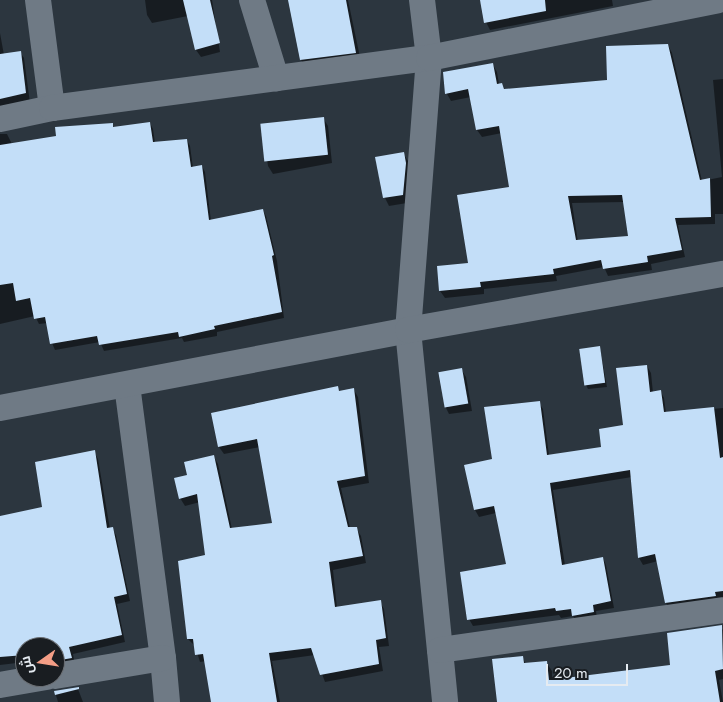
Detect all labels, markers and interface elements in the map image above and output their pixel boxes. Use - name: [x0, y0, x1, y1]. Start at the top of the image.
- north arrow: [15, 637, 65, 687]
- text: ش: [15, 654, 38, 676]
- scale bar: [548, 654, 630, 686]
- text: 20 m: [554, 662, 588, 684]

